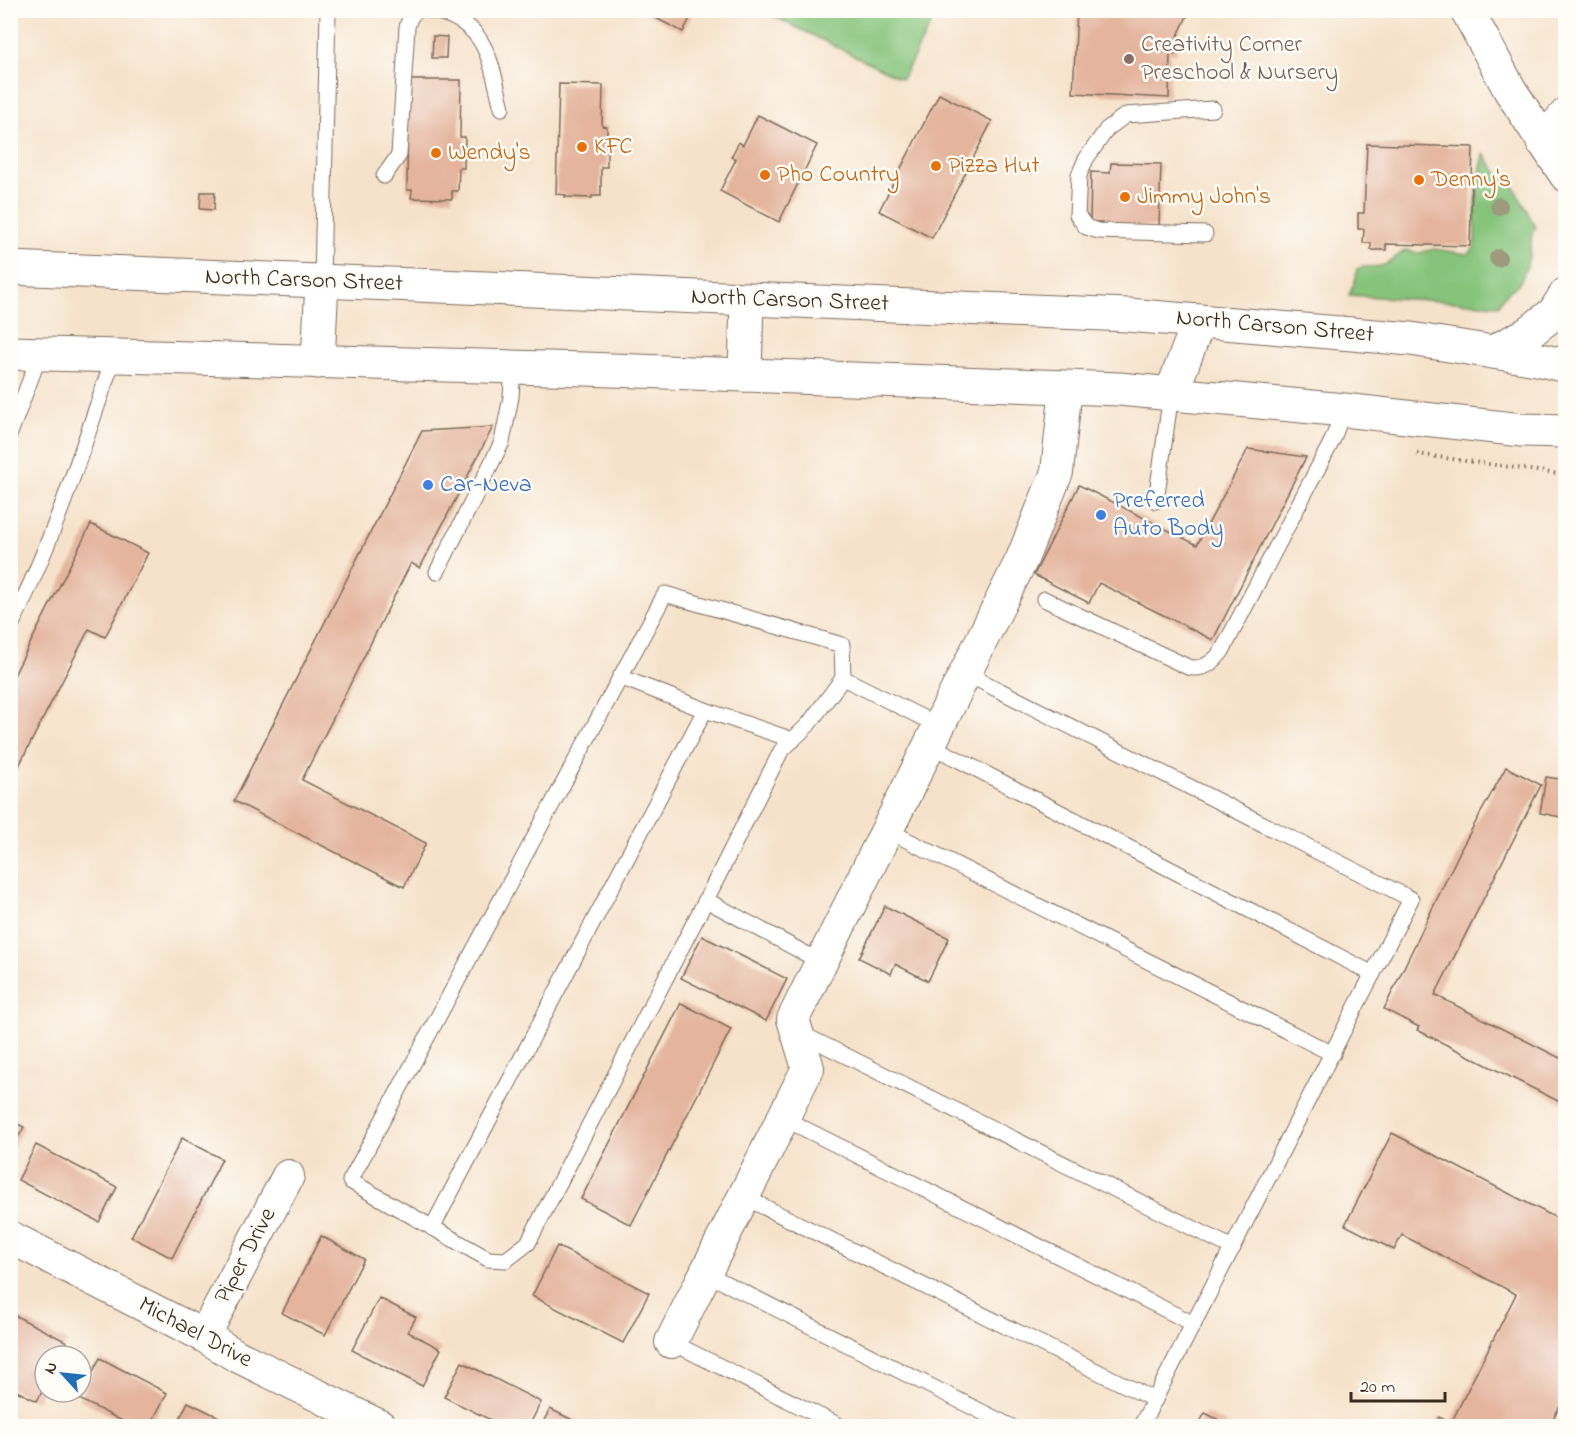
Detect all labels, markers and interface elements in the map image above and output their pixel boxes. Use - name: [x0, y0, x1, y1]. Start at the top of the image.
- place label: Creativity Corner Preschool & Nursery: [1141, 28, 1338, 92]
- marker: Creativity Corner Preschool & Nursery: [1122, 52, 1136, 66]
- place label: KFC: [594, 130, 632, 165]
- place label: Wendy's: [448, 136, 531, 172]
- marker: KFC: [575, 140, 589, 154]
- marker: Wendy's: [429, 146, 443, 160]
- place label: Pizza Hut: [948, 149, 1040, 184]
- place label: Pho Country: [777, 158, 899, 194]
- marker: Pizza Hut: [929, 159, 943, 173]
- place label: Denny's: [1430, 163, 1511, 199]
- marker: Pho Country: [758, 168, 772, 182]
- marker: Denny's: [1412, 173, 1426, 187]
- place label: Jimmy John's: [1137, 180, 1271, 216]
- marker: Jimmy John's: [1118, 190, 1132, 204]
- street label: North Carson Street: [204, 260, 404, 302]
- street label: North Carson Street: [690, 280, 890, 322]
- street label: North Carson Street: [1175, 301, 1375, 353]
- place label: Car-Neva: [440, 468, 532, 503]
- marker: Car-Neva: [421, 478, 435, 492]
- place label: Preferred Auto Body: [1113, 484, 1223, 548]
- marker: Preferred Auto Body: [1094, 508, 1108, 522]
- street label: Piper Drive: [206, 1202, 286, 1310]
- street label: Michael Drive: [132, 1288, 259, 1378]
- north arrow: [33, 1344, 93, 1404]
- text: N: [38, 1358, 65, 1378]
- scale bar: [1351, 1365, 1446, 1403]
- text: 20 m: [1360, 1375, 1395, 1401]

